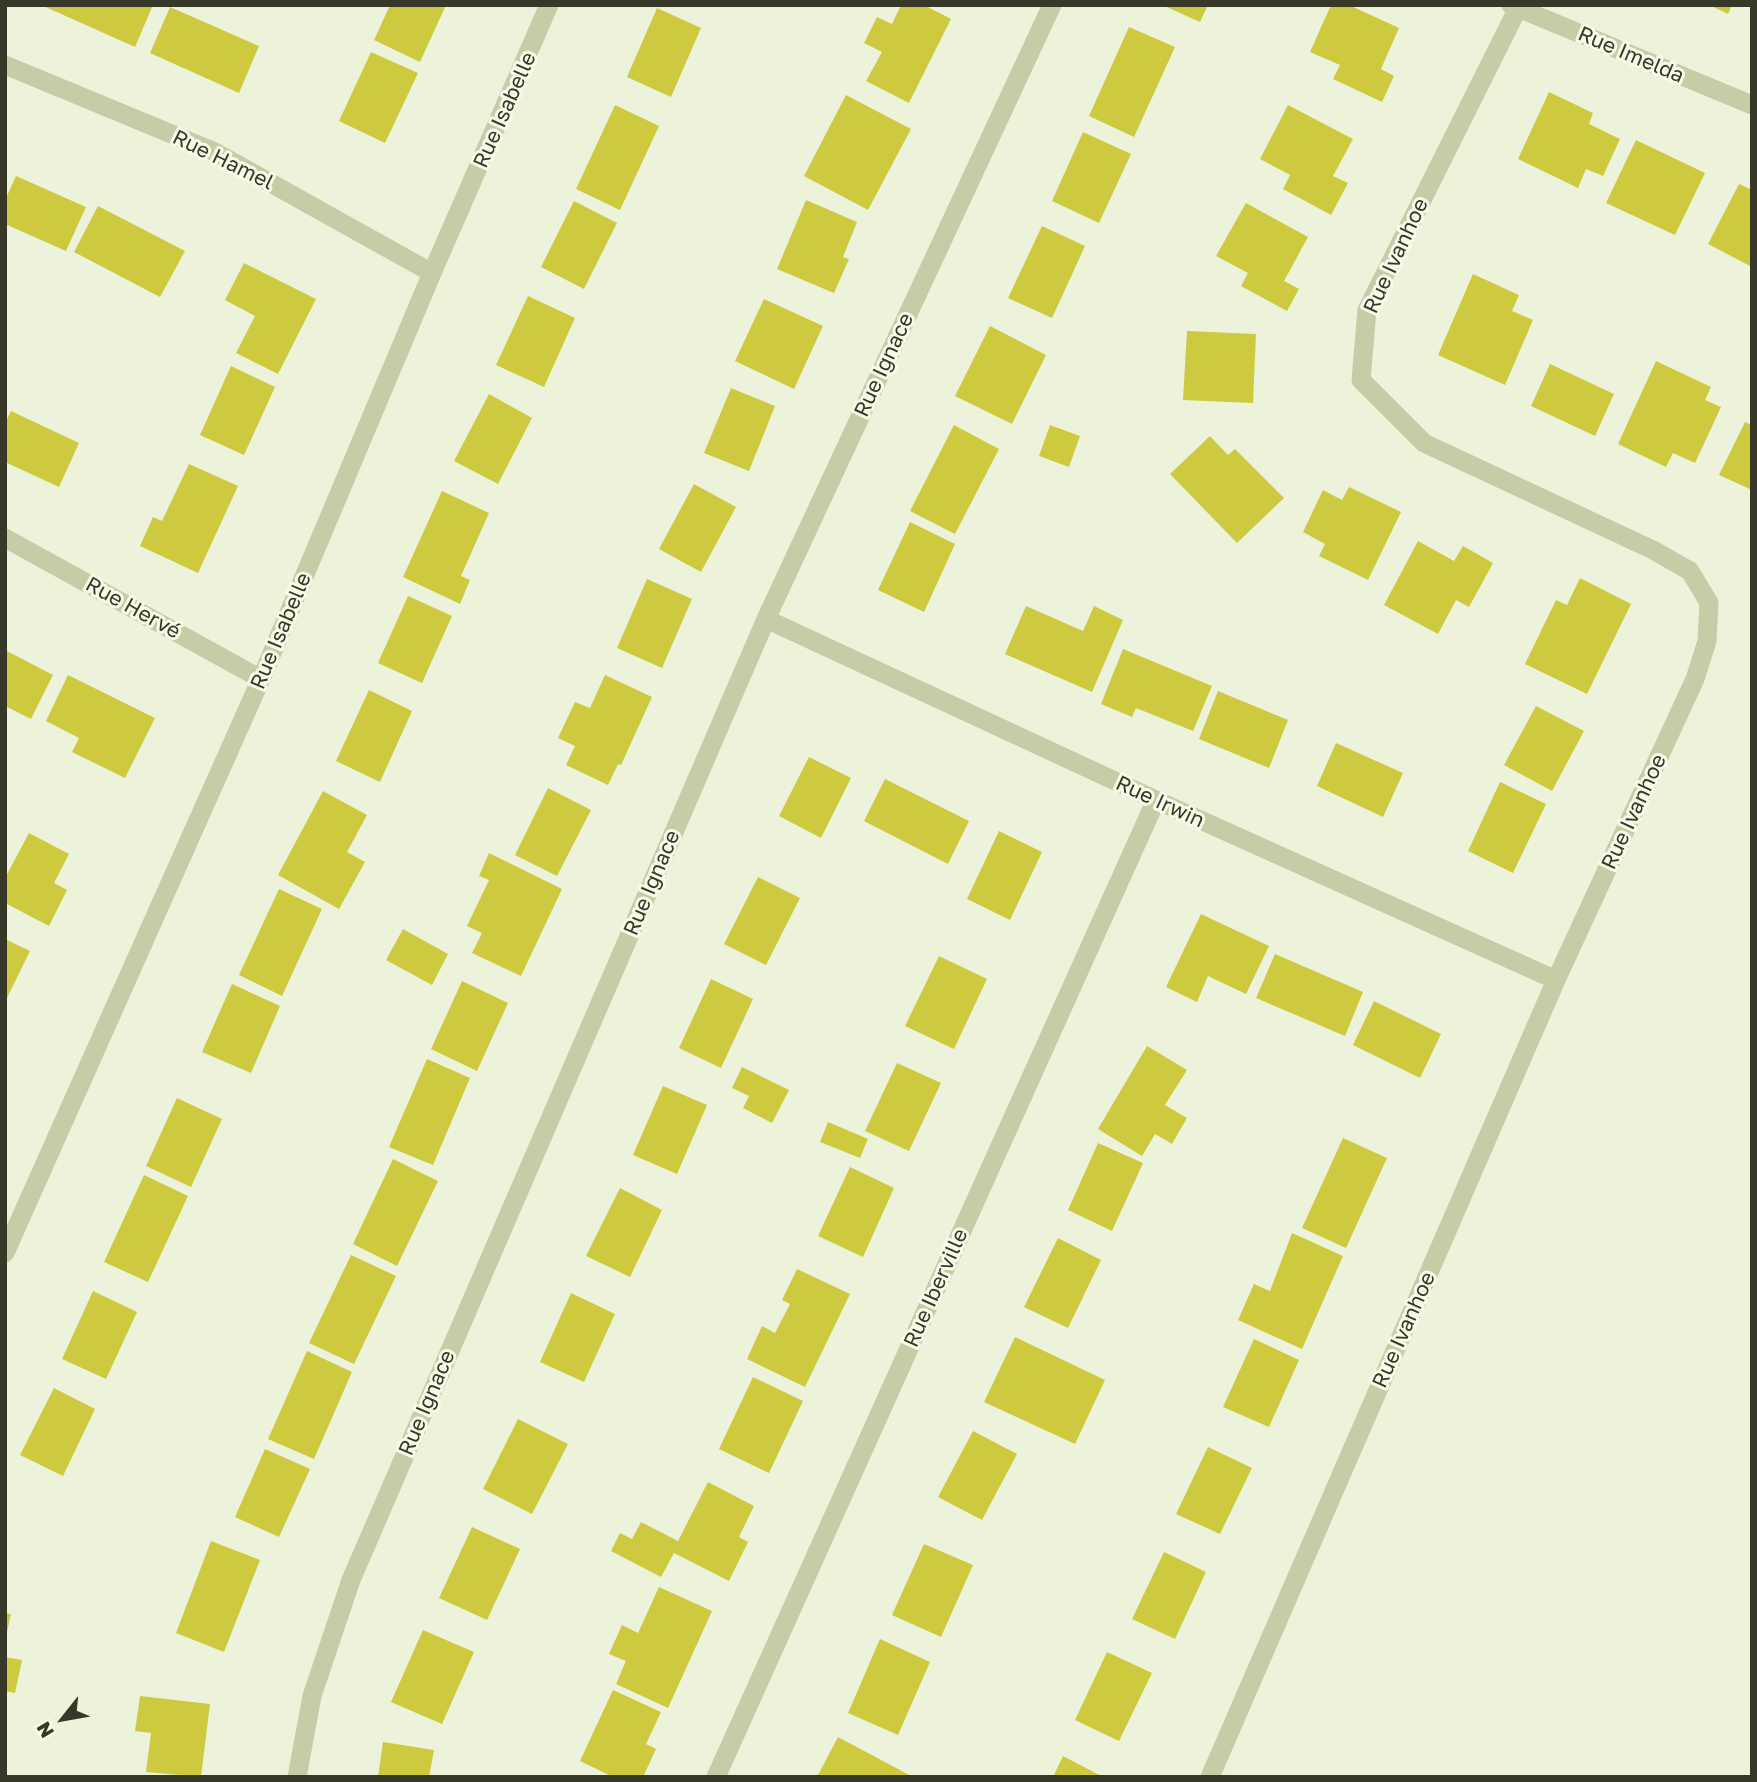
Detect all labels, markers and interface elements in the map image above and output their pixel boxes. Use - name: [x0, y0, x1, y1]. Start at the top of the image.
- street label: Rue Imelda: [1574, 21, 1688, 89]
- street label: Rue Isabelle: [468, 48, 542, 172]
- street label: Rue Hamel: [168, 125, 278, 195]
- street label: Rue Ivanhoe: [1358, 194, 1434, 318]
- street label: Rue Ignace: [849, 309, 919, 421]
- street label: Rue Isabelle: [245, 569, 317, 693]
- street label: Rue Hervé: [81, 572, 185, 644]
- street label: Rue Ivanhoe: [1596, 750, 1672, 874]
- street label: Rue Irwin: [1112, 771, 1208, 833]
- street label: Rue Ignace: [619, 827, 685, 939]
- street label: Rue Iberville: [899, 1225, 973, 1351]
- street label: Rue Ivanhoe: [1367, 1268, 1441, 1392]
- street label: Rue Ignace: [394, 1347, 460, 1459]
- north arrow: [28, 1684, 98, 1754]
- text: N: [31, 1718, 58, 1742]

